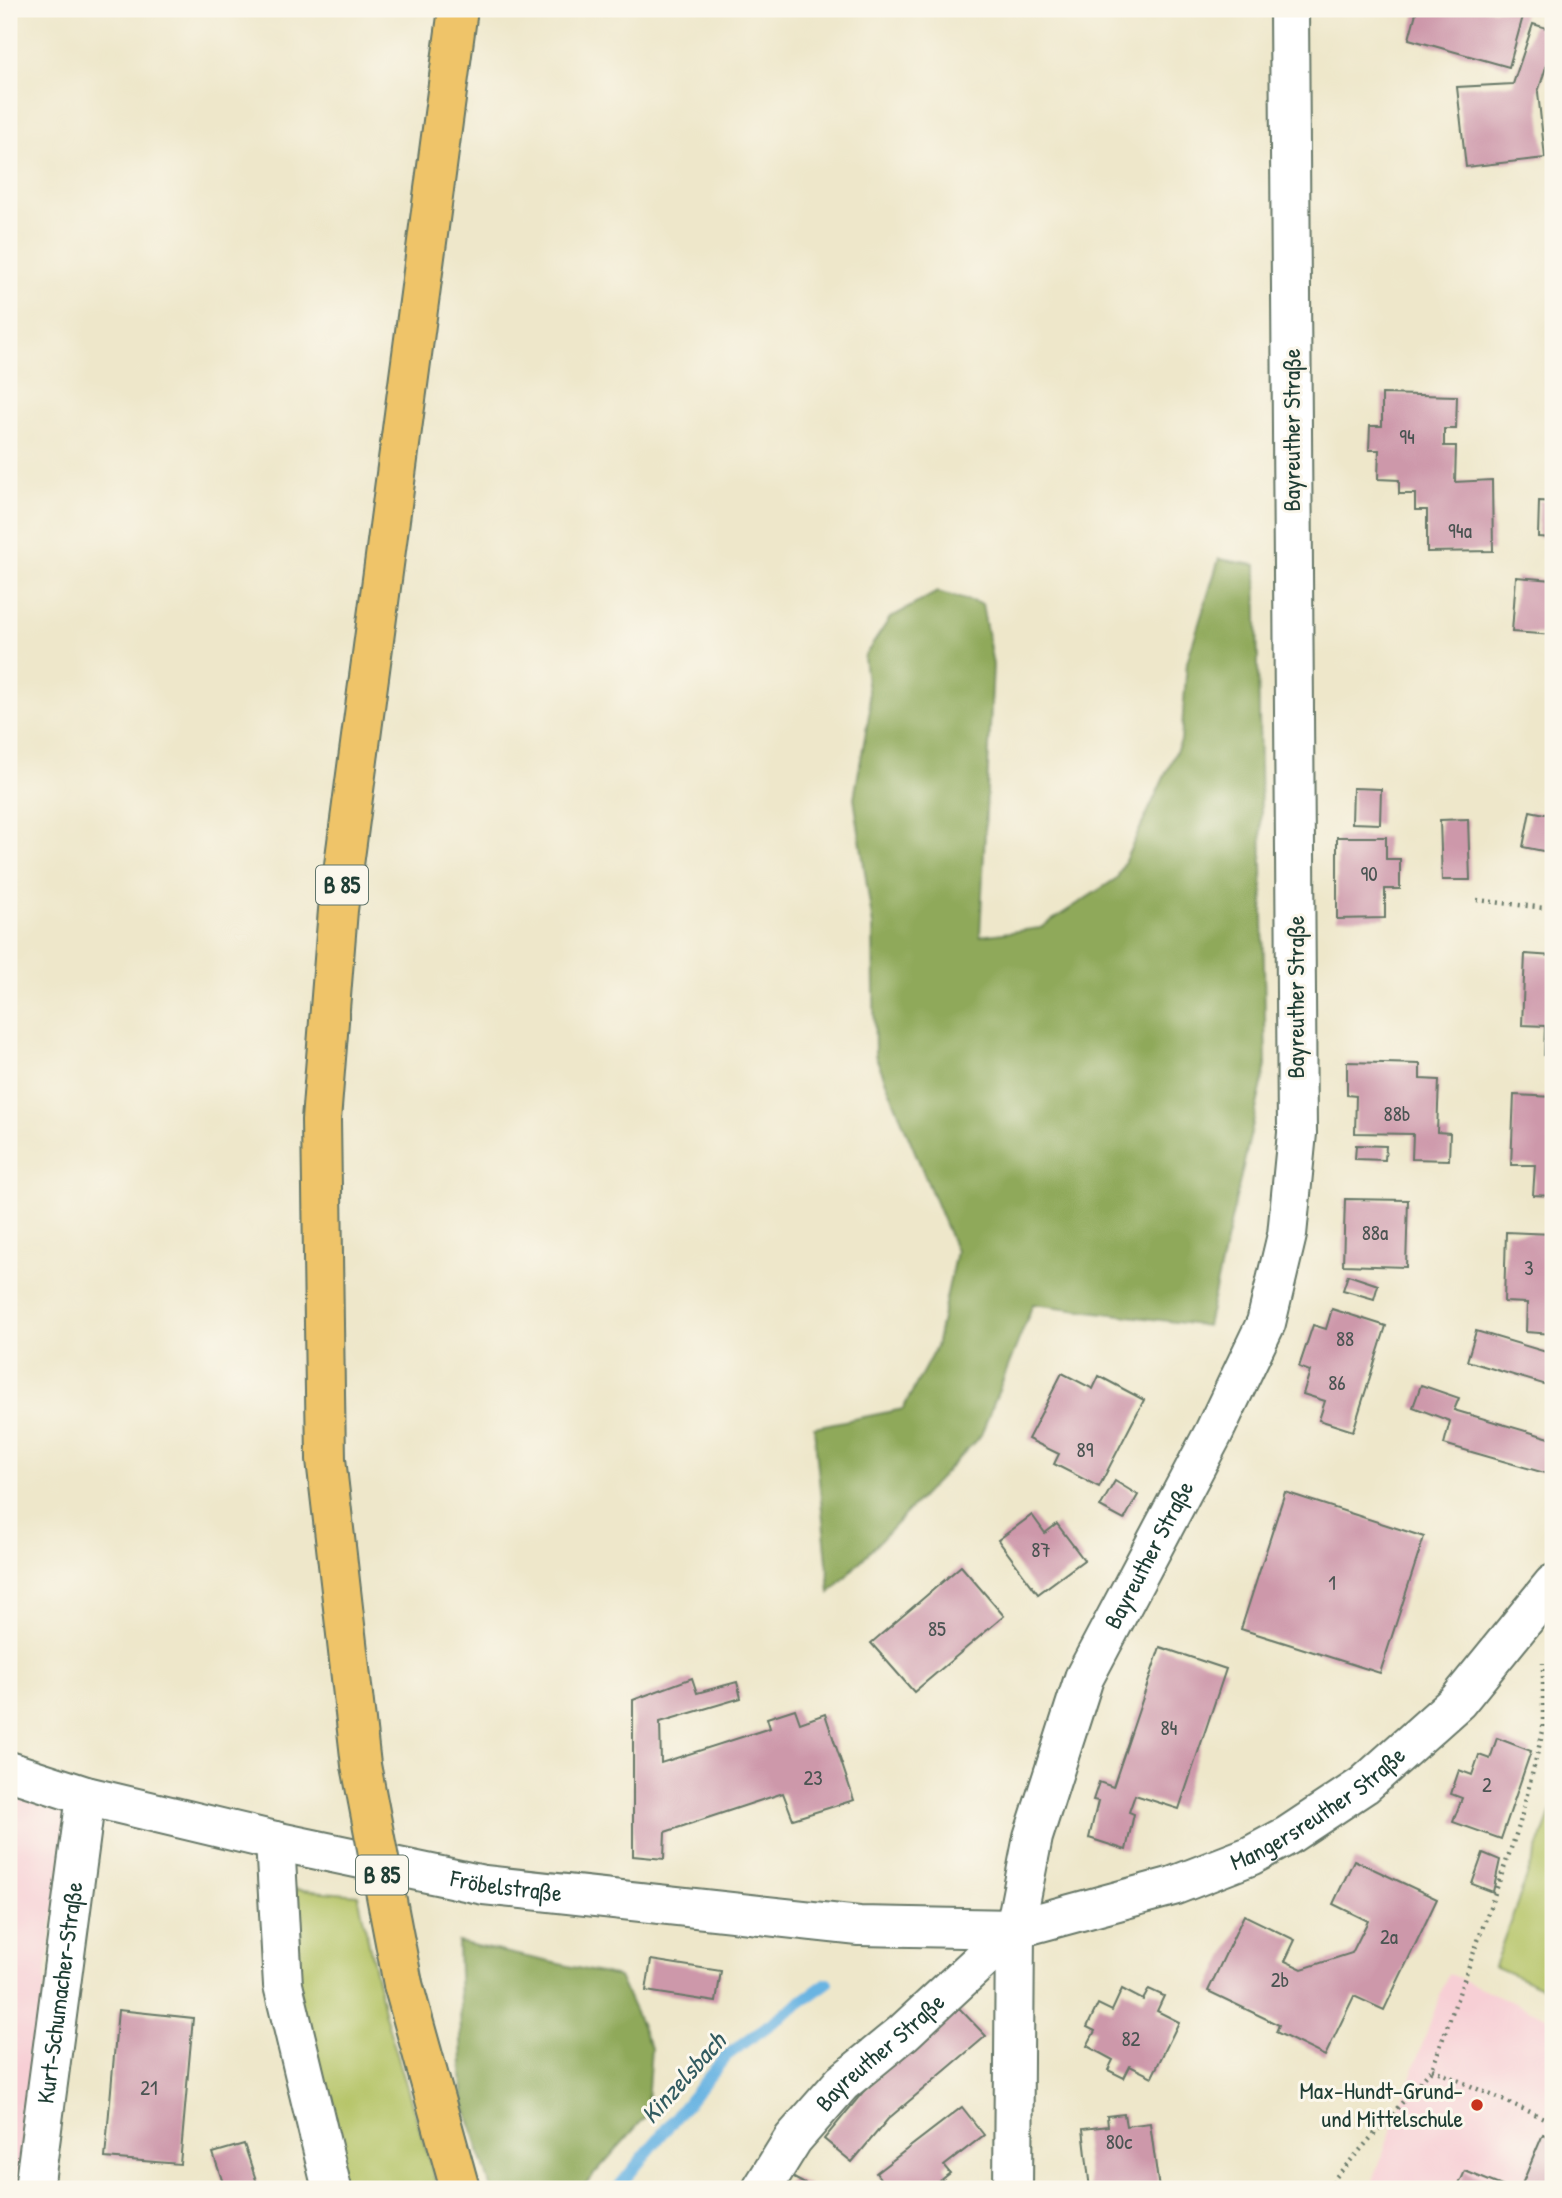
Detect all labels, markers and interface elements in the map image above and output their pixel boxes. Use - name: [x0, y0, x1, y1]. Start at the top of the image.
- street label: Bayreuther Straße: [1275, 348, 1307, 511]
- house number: 94: [1399, 422, 1415, 451]
- house number: 94a: [1448, 516, 1472, 545]
- house number: 90: [1360, 859, 1378, 888]
- road number: B 85: [316, 866, 368, 904]
- street label: Bayreuther Straße: [1279, 915, 1311, 1078]
- house number: 88b: [1384, 1099, 1410, 1128]
- house number: 88a: [1362, 1218, 1388, 1247]
- house number: 3: [1524, 1253, 1534, 1282]
- house number: 88: [1336, 1324, 1354, 1353]
- house number: 86: [1328, 1368, 1346, 1397]
- house number: 89: [1077, 1435, 1094, 1464]
- street label: Bayreuther Straße: [1096, 1474, 1201, 1634]
- house number: 87: [1031, 1535, 1051, 1564]
- house number: 1: [1328, 1568, 1336, 1597]
- house number: 85: [928, 1614, 946, 1643]
- house number: 84: [1161, 1713, 1178, 1742]
- street label: Mangersreuther Straße: [1225, 1738, 1412, 1877]
- house number: 23: [803, 1763, 823, 1792]
- house number: 2: [1482, 1770, 1492, 1799]
- road number: B 85: [356, 1856, 408, 1894]
- street label: Fröbelstraße: [447, 1861, 564, 1908]
- street label: Kurt-Schumacher-Straße: [28, 1879, 90, 2105]
- house number: 2a: [1380, 1922, 1398, 1951]
- house number: 2b: [1271, 1965, 1289, 1994]
- street label: Bayreuther Straße: [808, 1985, 951, 2118]
- water label: Kinzelsbach: [632, 2023, 734, 2131]
- house number: 82: [1122, 2024, 1141, 2053]
- house number: 21: [140, 2073, 158, 2102]
- place label: Max-Hundt-Grund- und Mittelschule: [1300, 2074, 1463, 2134]
- marker: Max-Hundt-Grund- und Mittelschule: [1469, 2097, 1485, 2113]
- house number: 80c: [1106, 2127, 1133, 2156]

